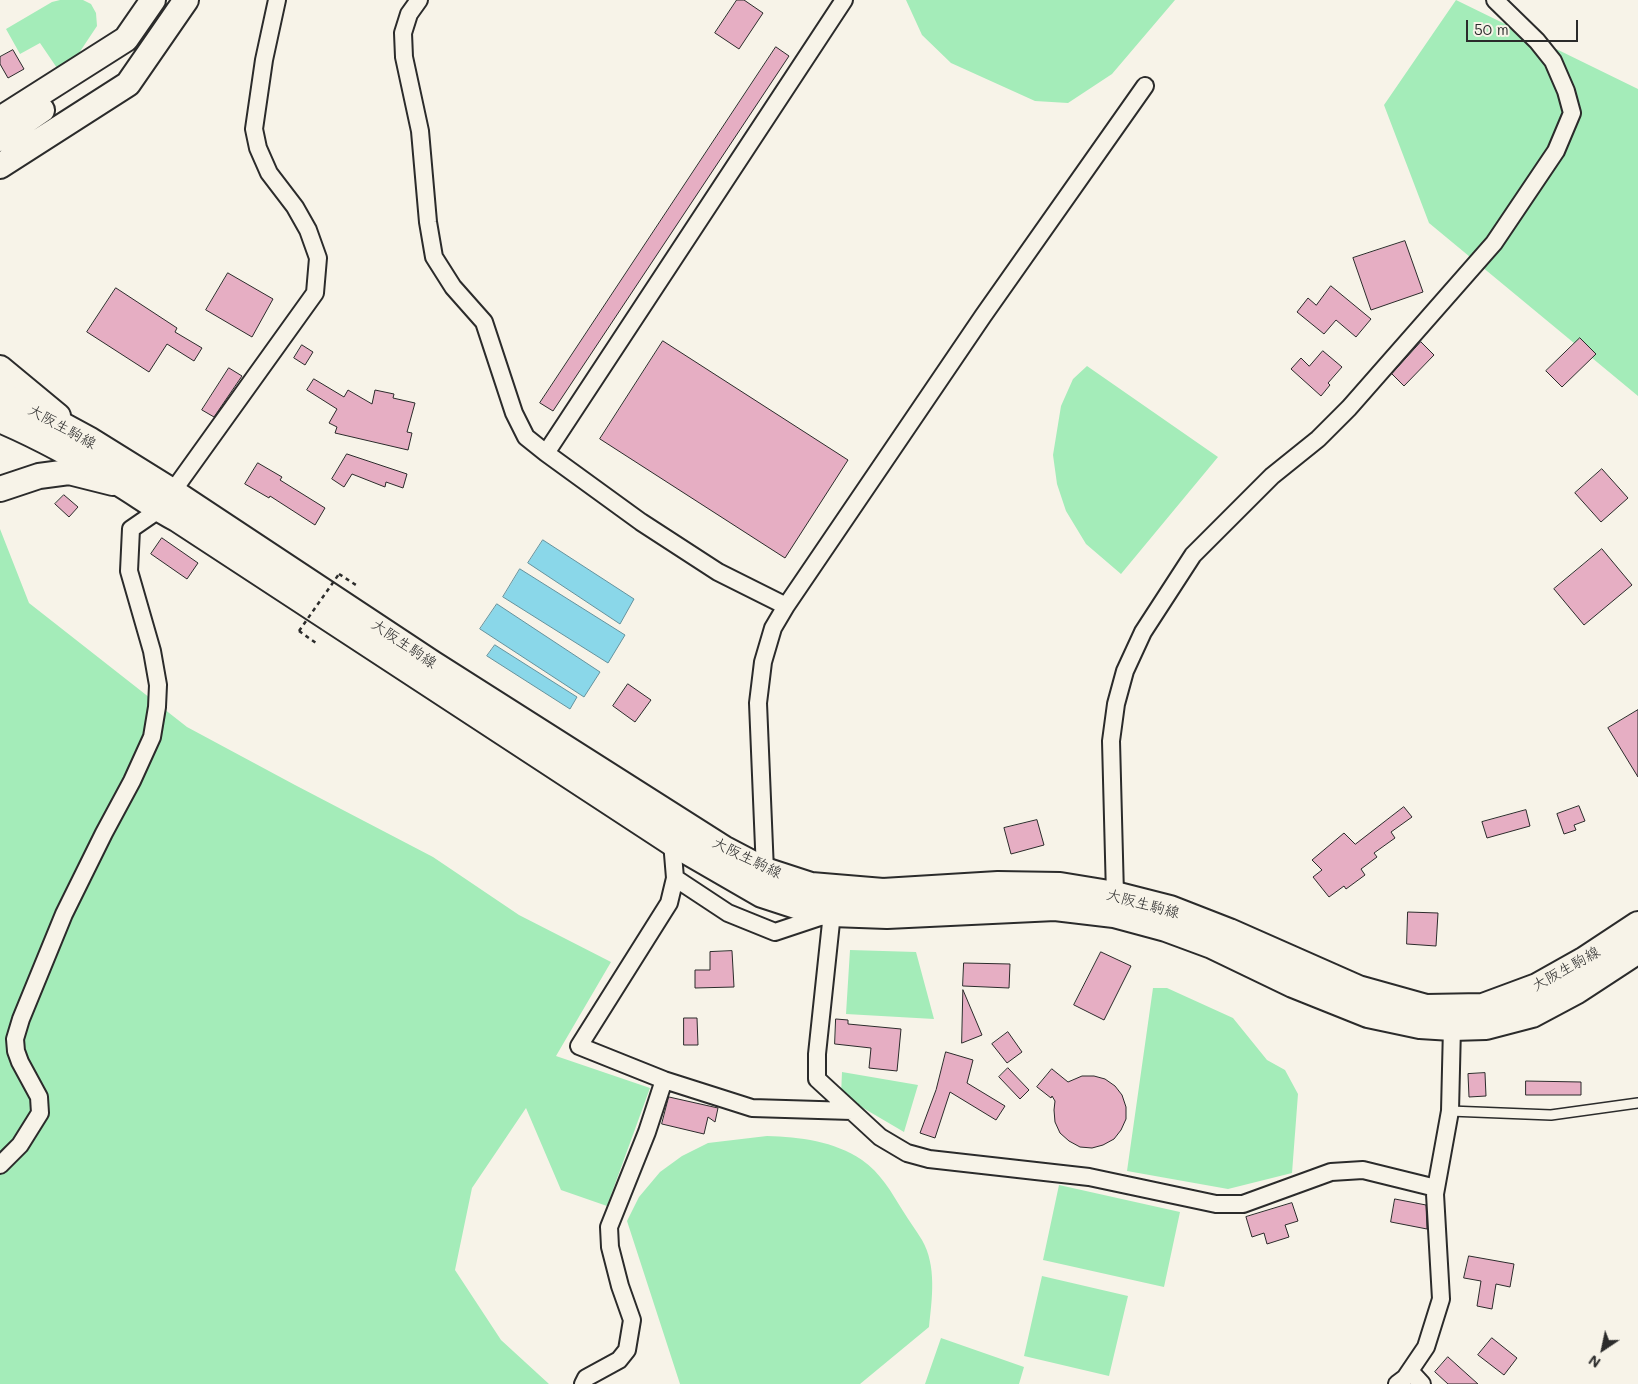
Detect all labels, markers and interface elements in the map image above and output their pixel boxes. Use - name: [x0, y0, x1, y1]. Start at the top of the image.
- scale bar: [1468, 10, 1580, 42]
- text: 50 m: [1474, 19, 1509, 39]
- street label: 大阪生駒線: [25, 401, 99, 453]
- street label: 大阪生駒線: [368, 616, 440, 672]
- street label: 大阪生駒線: [709, 833, 785, 883]
- street label: 大阪生駒線: [1104, 886, 1182, 922]
- street label: 大阪生駒線: [1529, 943, 1603, 995]
- north arrow: [1578, 1324, 1628, 1374]
- text: N: [1585, 1351, 1604, 1373]

